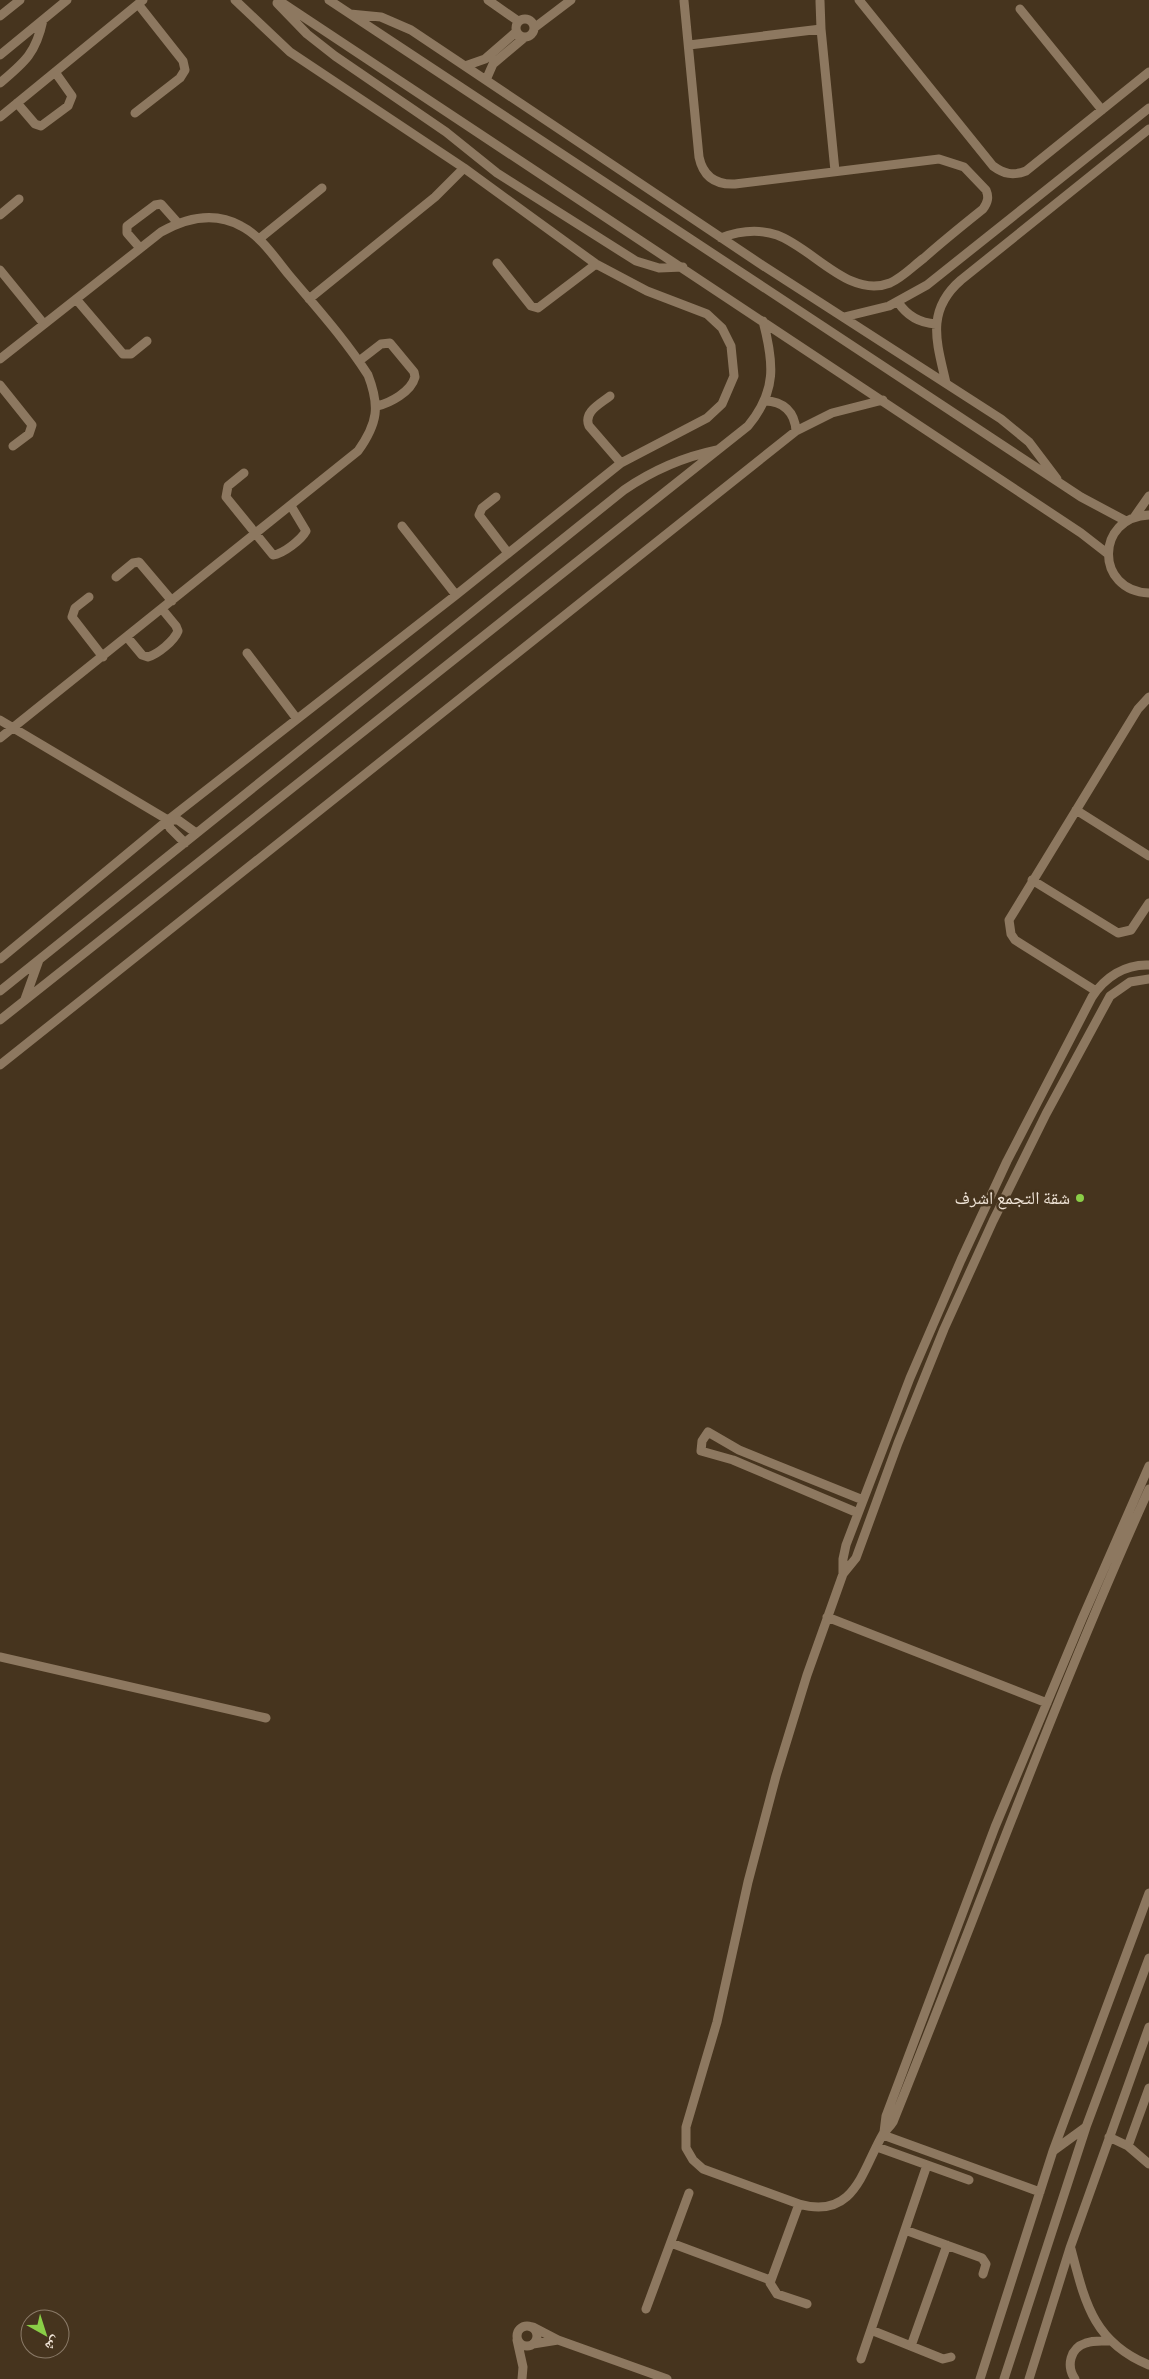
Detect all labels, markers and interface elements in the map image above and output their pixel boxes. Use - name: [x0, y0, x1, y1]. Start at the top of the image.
- place label: شقة التجمع اشرف: [955, 1185, 1070, 1210]
- marker: شقة التجمع اشرف: [1074, 1192, 1086, 1204]
- north arrow: [20, 2309, 70, 2359]
- text: ش: [42, 2332, 65, 2357]

